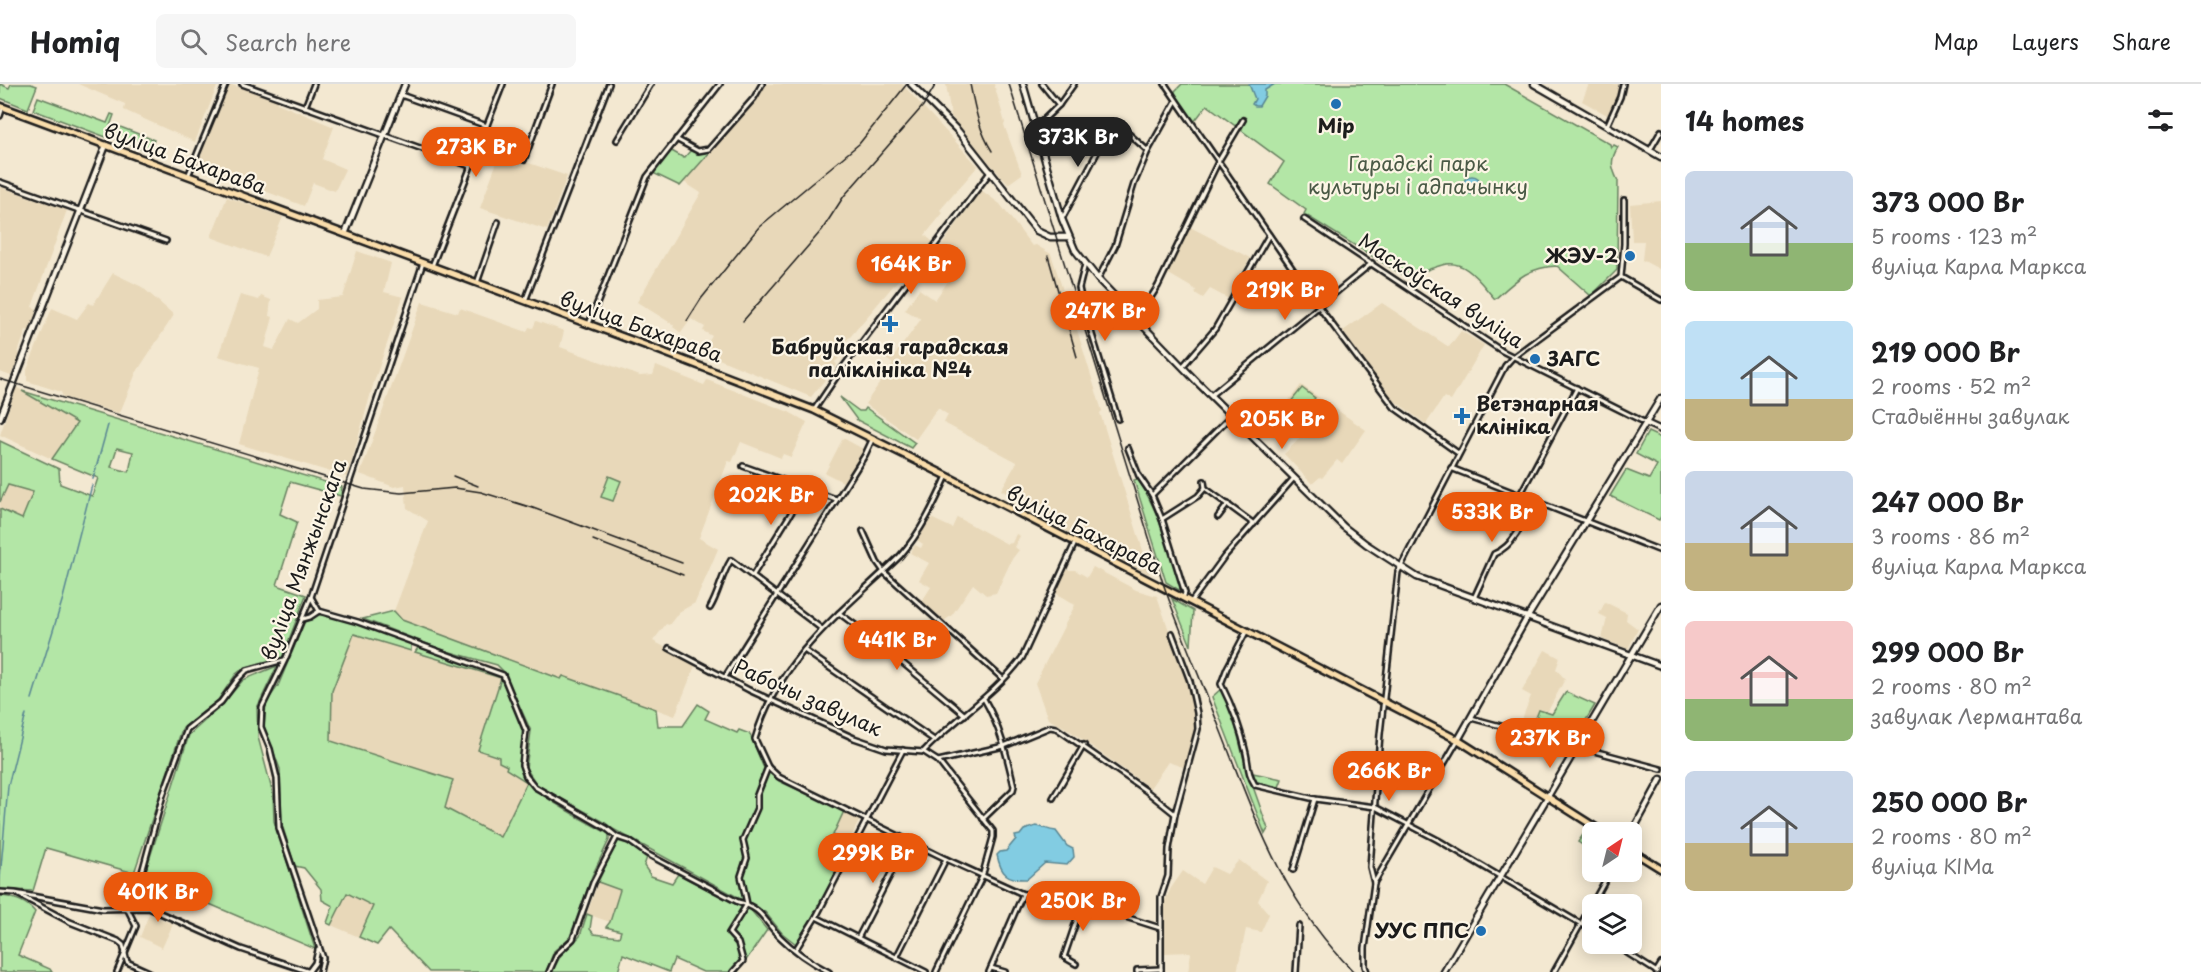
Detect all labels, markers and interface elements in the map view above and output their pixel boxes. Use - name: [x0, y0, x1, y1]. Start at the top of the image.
- search box: [156, 14, 576, 68]
- text: Homiq: [30, 20, 120, 63]
- icon: search: [177, 25, 210, 58]
- text: Search here: [225, 25, 351, 58]
- text: Map: [1934, 25, 1978, 57]
- text: Layers: [2011, 25, 2079, 57]
- text: Share: [2112, 25, 2171, 57]
- marker: Мір: [1329, 97, 1343, 111]
- text: 14 homes: [1685, 101, 1804, 140]
- icon: filters: [2144, 104, 2177, 137]
- place label: Мір: [1317, 110, 1355, 140]
- street label: вуліца Бахарава: [100, 115, 271, 202]
- pin: 373K Br: [1023, 117, 1133, 168]
- text: 373K Br: [1038, 121, 1118, 151]
- pin: 273K Br: [421, 127, 531, 178]
- text: 273K Br: [436, 131, 516, 161]
- park label: Гарадскі парк культуры і адпачынку: [1308, 148, 1528, 201]
- text: 373 000 Br: [1871, 182, 2024, 221]
- icon: home: [1733, 195, 1805, 267]
- text: 5 rooms · 123 m²: [1871, 221, 2037, 251]
- street label: Маскоўская вуліца: [1353, 225, 1531, 355]
- place label: ЖЭУ-2: [1545, 240, 1618, 270]
- pin: 164K Br: [856, 244, 966, 295]
- text: 164K Br: [871, 248, 951, 278]
- marker: ЖЭУ-2: [1623, 249, 1637, 263]
- text: вуліца Карла Маркса: [1871, 251, 2086, 281]
- pin: 219K Br: [1230, 270, 1340, 321]
- text: 219K Br: [1246, 274, 1324, 304]
- street label: вуліца Бахарава: [556, 283, 727, 370]
- pin: 247K Br: [1050, 291, 1160, 342]
- text: 247K Br: [1064, 295, 1146, 325]
- marker: Бабруйская гарадская паліклініка №4: [881, 315, 899, 333]
- place label: Бабруйская гарадская паліклініка №4: [771, 331, 1009, 384]
- text: 219 000 Br: [1871, 332, 2020, 371]
- place label: ЗАГС: [1546, 343, 1600, 373]
- icon: home: [1733, 345, 1805, 417]
- marker: ЗАГС: [1528, 352, 1542, 366]
- text: 2 rooms · 52 m²: [1871, 371, 2031, 401]
- place label: Ветэнарная клініка: [1476, 388, 1599, 441]
- pin: 205K Br: [1227, 399, 1337, 450]
- text: Стадыённы завулак: [1871, 401, 2069, 431]
- text: 205K Br: [1240, 403, 1324, 433]
- marker: Ветэнарная клініка: [1453, 407, 1471, 425]
- street label: вуліца Мянжынскага: [253, 454, 354, 665]
- pin: 202K Br: [716, 475, 826, 526]
- street label: вуліца Бахарава: [1002, 477, 1168, 581]
- text: 202K Br: [728, 479, 814, 509]
- text: 247 000 Br: [1871, 482, 2023, 521]
- pin: 533K Br: [1437, 492, 1547, 543]
- icon: home: [1733, 495, 1805, 567]
- text: 533K Br: [1451, 496, 1533, 526]
- text: 3 rooms · 86 m²: [1871, 521, 2030, 551]
- text: вуліца Карла Маркса: [1871, 551, 2086, 581]
- pin: 441K Br: [842, 620, 952, 671]
- text: 441K Br: [858, 624, 936, 654]
- text: 299 000 Br: [1871, 632, 2024, 671]
- icon: home: [1733, 645, 1805, 717]
- street label: Рабочы завулак: [730, 651, 887, 743]
- text: 2 rooms · 80 m²: [1871, 671, 2032, 701]
- text: завулак Лермантава: [1871, 701, 2082, 731]
- pin: 237K Br: [1495, 718, 1605, 769]
- text: 237K Br: [1510, 722, 1590, 752]
- pin: 266K Br: [1334, 751, 1444, 802]
- text: 266K Br: [1347, 755, 1431, 785]
- text: 250 000 Br: [1871, 782, 2027, 821]
- icon: home: [1733, 795, 1805, 867]
- text: 2 rooms · 80 m²: [1871, 821, 2032, 851]
- north arrow: [1582, 822, 1642, 882]
- map controls: [1582, 822, 1642, 954]
- pin: 299K Br: [818, 833, 928, 884]
- text: 299K Br: [832, 837, 914, 867]
- text: вуліца КІМа: [1871, 851, 1994, 881]
- pin: 401K Br: [103, 872, 213, 923]
- text: 401K Br: [118, 876, 199, 906]
- pin: 250K Br: [1028, 881, 1138, 932]
- text: 250K Br: [1040, 885, 1126, 915]
- button: layers: [1582, 894, 1642, 954]
- place label: УУС ППС: [1374, 915, 1469, 945]
- marker: УУС ППС: [1474, 924, 1488, 938]

